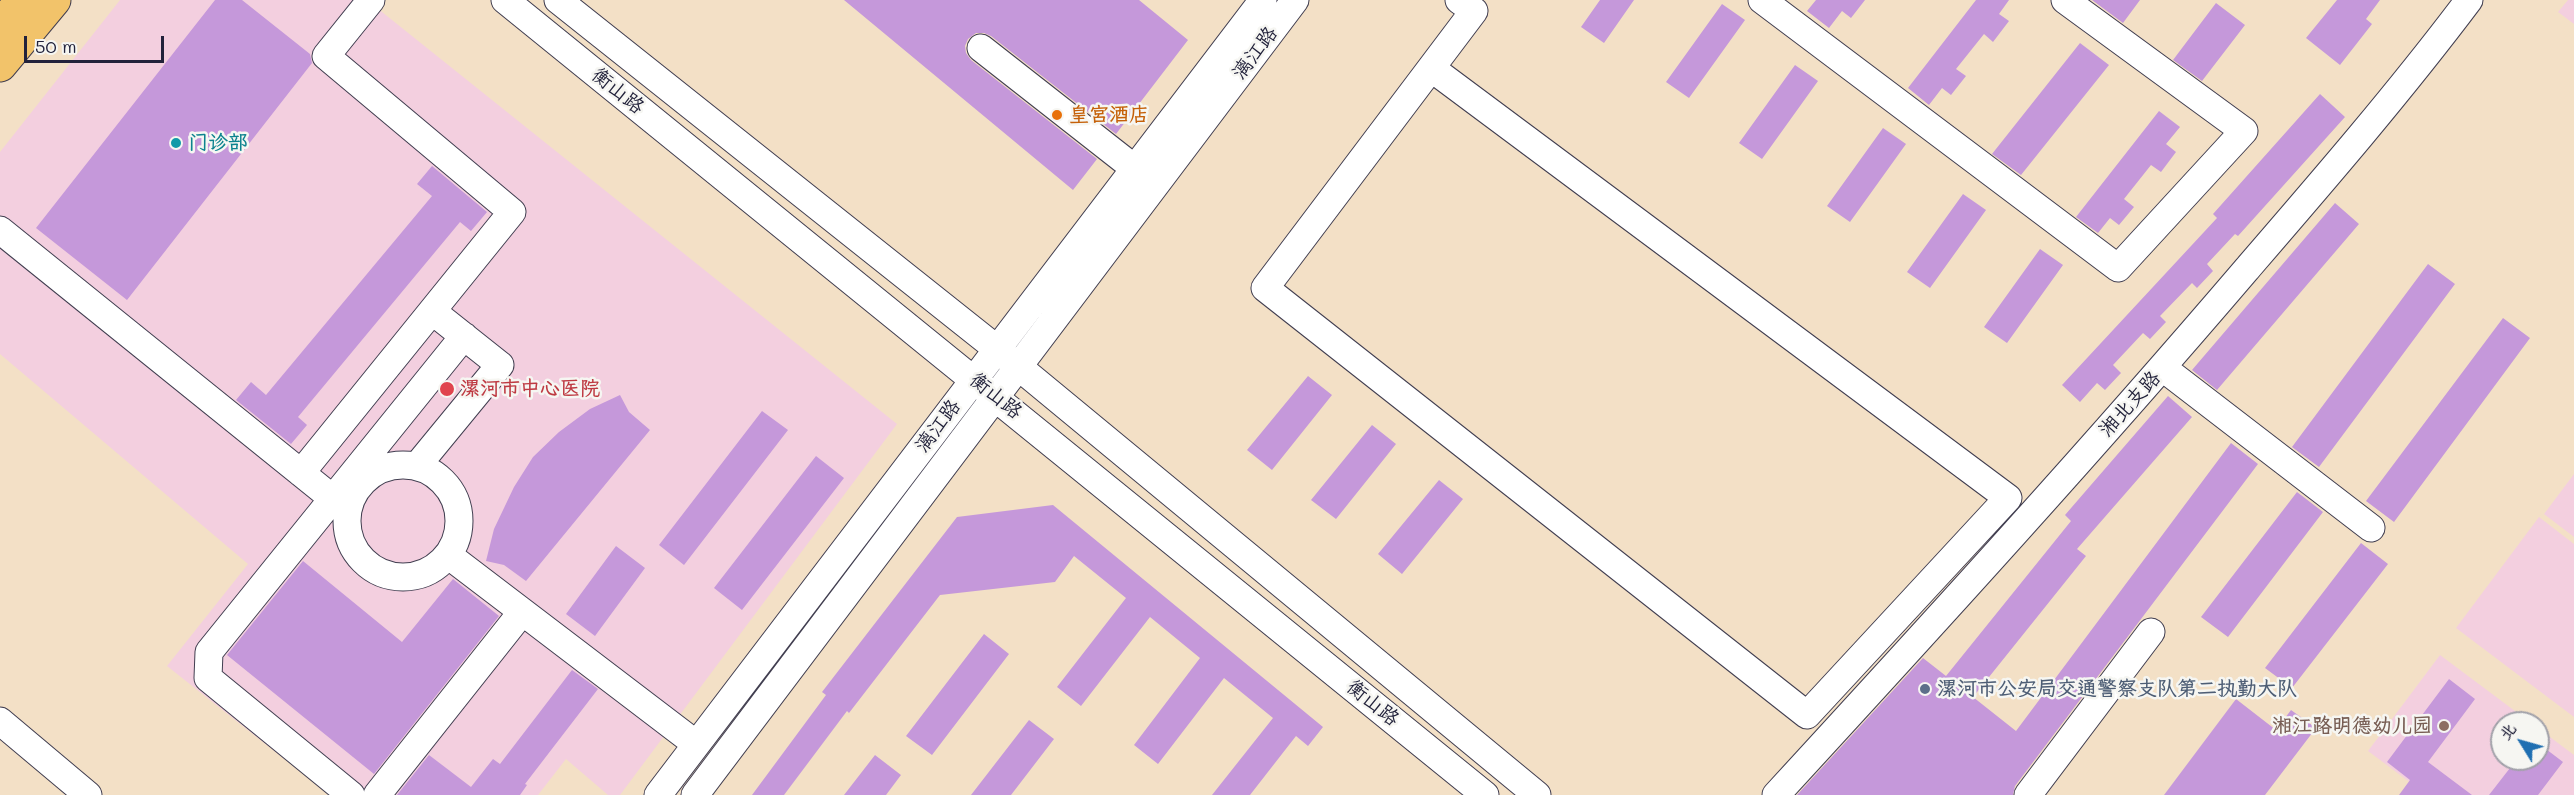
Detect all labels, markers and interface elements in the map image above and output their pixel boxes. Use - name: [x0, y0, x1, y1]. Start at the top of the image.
- street label: 漓江路: [1227, 22, 1283, 84]
- scale bar: [27, 24, 166, 62]
- text: 50 m: [35, 34, 77, 58]
- street label: 衡山路: [587, 63, 649, 119]
- place label: 皇宫酒店: [1069, 103, 1149, 127]
- marker: 皇宫酒店: [1050, 108, 1064, 122]
- place label: 门诊部: [188, 131, 248, 155]
- marker: 门诊部: [169, 136, 183, 150]
- street label: 湘北支路: [2094, 366, 2166, 442]
- street label: 衡山路: [965, 368, 1027, 424]
- place label: 漯河市中心医院: [460, 377, 600, 401]
- marker: 漯河市中心医院: [438, 380, 456, 398]
- street label: 漓江路: [910, 395, 966, 457]
- street label: 衡山路: [1342, 675, 1404, 731]
- place label: 漯河市公安局交通警察支队第二执勤大队: [1937, 677, 2297, 701]
- marker: 漯河市公安局交通警察支队第二执勤大队: [1918, 682, 1932, 696]
- north arrow: [2490, 711, 2550, 771]
- place label: 湘江路明德幼儿园: [2272, 714, 2432, 738]
- text: 北: [2494, 718, 2520, 744]
- marker: 湘江路明德幼儿园: [2437, 719, 2451, 733]

